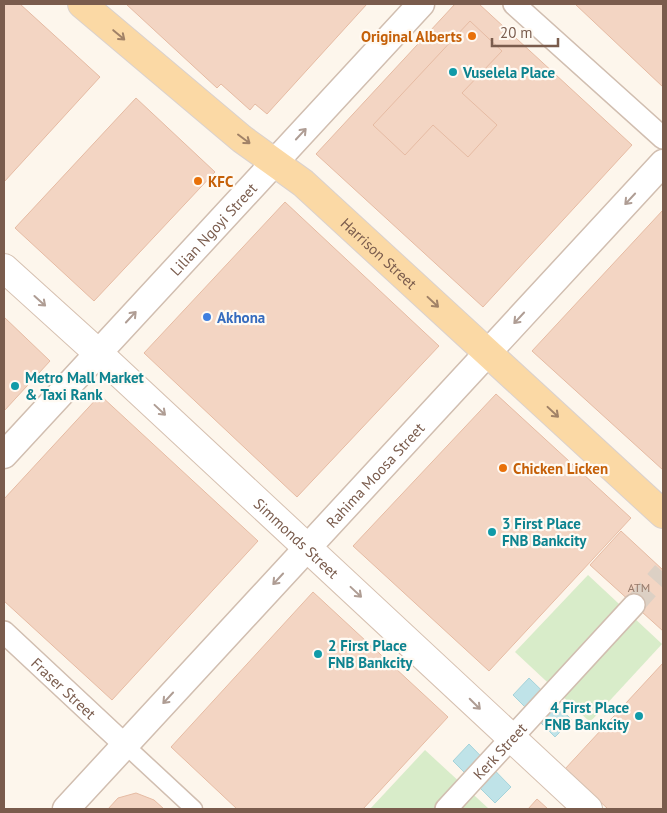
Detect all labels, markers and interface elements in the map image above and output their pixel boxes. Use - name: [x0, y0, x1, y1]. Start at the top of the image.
- scale bar: [492, 15, 558, 47]
- text: 20 m: [500, 23, 533, 42]
- place label: Original Alberts: [361, 27, 462, 46]
- one-way arrow: [113, 30, 126, 41]
- marker: Original Alberts: [466, 30, 478, 42]
- place label: Vuselela Place: [462, 63, 556, 82]
- marker: Vuselela Place: [447, 66, 459, 78]
- one-way arrow: [295, 127, 307, 140]
- one-way arrow: [237, 134, 250, 145]
- place label: KFC: [208, 172, 234, 191]
- marker: KFC: [192, 175, 204, 187]
- street label: Lilian Ngoyi Street: [166, 179, 261, 279]
- one-way arrow: [624, 193, 636, 206]
- street label: Harrison Street: [337, 213, 421, 293]
- one-way arrow: [34, 295, 47, 307]
- one-way arrow: [427, 296, 440, 308]
- place label: Akhona: [217, 308, 265, 327]
- one-way arrow: [125, 311, 137, 323]
- marker: Akhona: [201, 311, 213, 323]
- one-way arrow: [513, 312, 525, 325]
- place label: Metro Mall Market & Taxi Rank: [25, 368, 145, 404]
- marker: Metro Mall Market & Taxi Rank: [9, 380, 21, 392]
- one-way arrow: [154, 404, 167, 416]
- one-way arrow: [546, 406, 559, 418]
- street label: Rahima Moosa Street: [322, 418, 428, 531]
- place label: Chicken Licken: [513, 459, 608, 478]
- marker: Chicken Licken: [497, 462, 509, 474]
- street label: Simmonds Street: [250, 494, 343, 582]
- place label: 3 First Place FNB Bankcity: [502, 514, 587, 550]
- marker: 3 First Place FNB Bankcity: [486, 526, 498, 538]
- one-way arrow: [272, 572, 284, 585]
- house number: ATM: [628, 580, 650, 595]
- one-way arrow: [349, 586, 362, 598]
- place label: 2 First Place FNB Bankcity: [328, 636, 413, 672]
- marker: 2 First Place FNB Bankcity: [312, 648, 324, 660]
- street label: Fraser Street: [28, 653, 100, 723]
- one-way arrow: [162, 692, 174, 704]
- one-way arrow: [468, 698, 481, 710]
- place label: 4 First Place FNB Bankcity: [545, 698, 630, 734]
- marker: 4 First Place FNB Bankcity: [633, 710, 645, 722]
- street label: Kerk Street: [469, 719, 530, 783]

